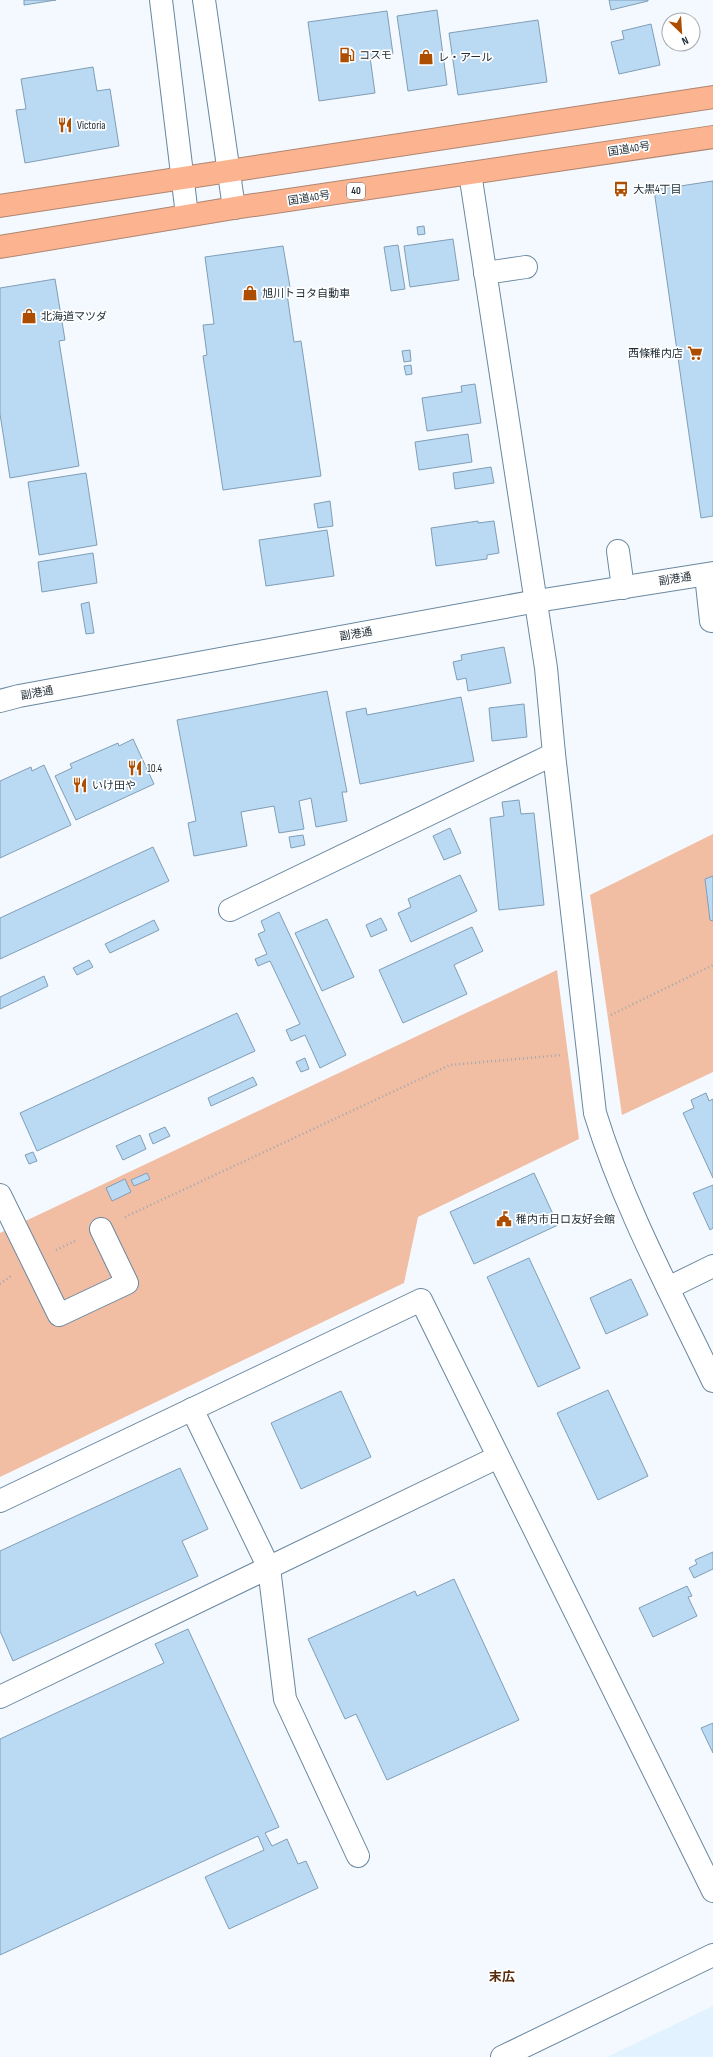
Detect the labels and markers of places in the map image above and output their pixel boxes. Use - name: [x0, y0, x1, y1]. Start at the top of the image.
- fuel station icon: コスモ: [338, 46, 356, 64]
- shop icon: レ・アール: [417, 48, 435, 66]
- place label: コスモ: [359, 49, 392, 62]
- place label: レ・アール: [438, 51, 492, 64]
- restaurant icon: Victoria: [56, 116, 74, 134]
- place label: Victoria: [77, 119, 106, 132]
- bus stop icon: 大黒4丁目: [612, 180, 630, 198]
- place label: 大黒4丁目: [633, 183, 682, 196]
- shop icon: 旭川トヨタ自動車: [241, 284, 259, 302]
- place label: 旭川トヨタ自動車: [262, 287, 350, 300]
- shop icon: 北海道マツダ: [20, 307, 38, 325]
- place label: 北海道マツダ: [41, 310, 107, 323]
- supermarket icon: 西條稚内店: [686, 344, 704, 362]
- place label: 西條稚内店: [628, 347, 683, 360]
- restaurant icon: 10.4: [126, 759, 144, 777]
- place label: 10.4: [147, 762, 162, 775]
- restaurant icon: いけ田や: [71, 776, 89, 794]
- place label: いけ田や: [92, 779, 136, 792]
- public building icon: 稚内市日ロ友好会館: [495, 1210, 513, 1228]
- place label: 稚内市日ロ友好会館: [516, 1213, 615, 1226]

